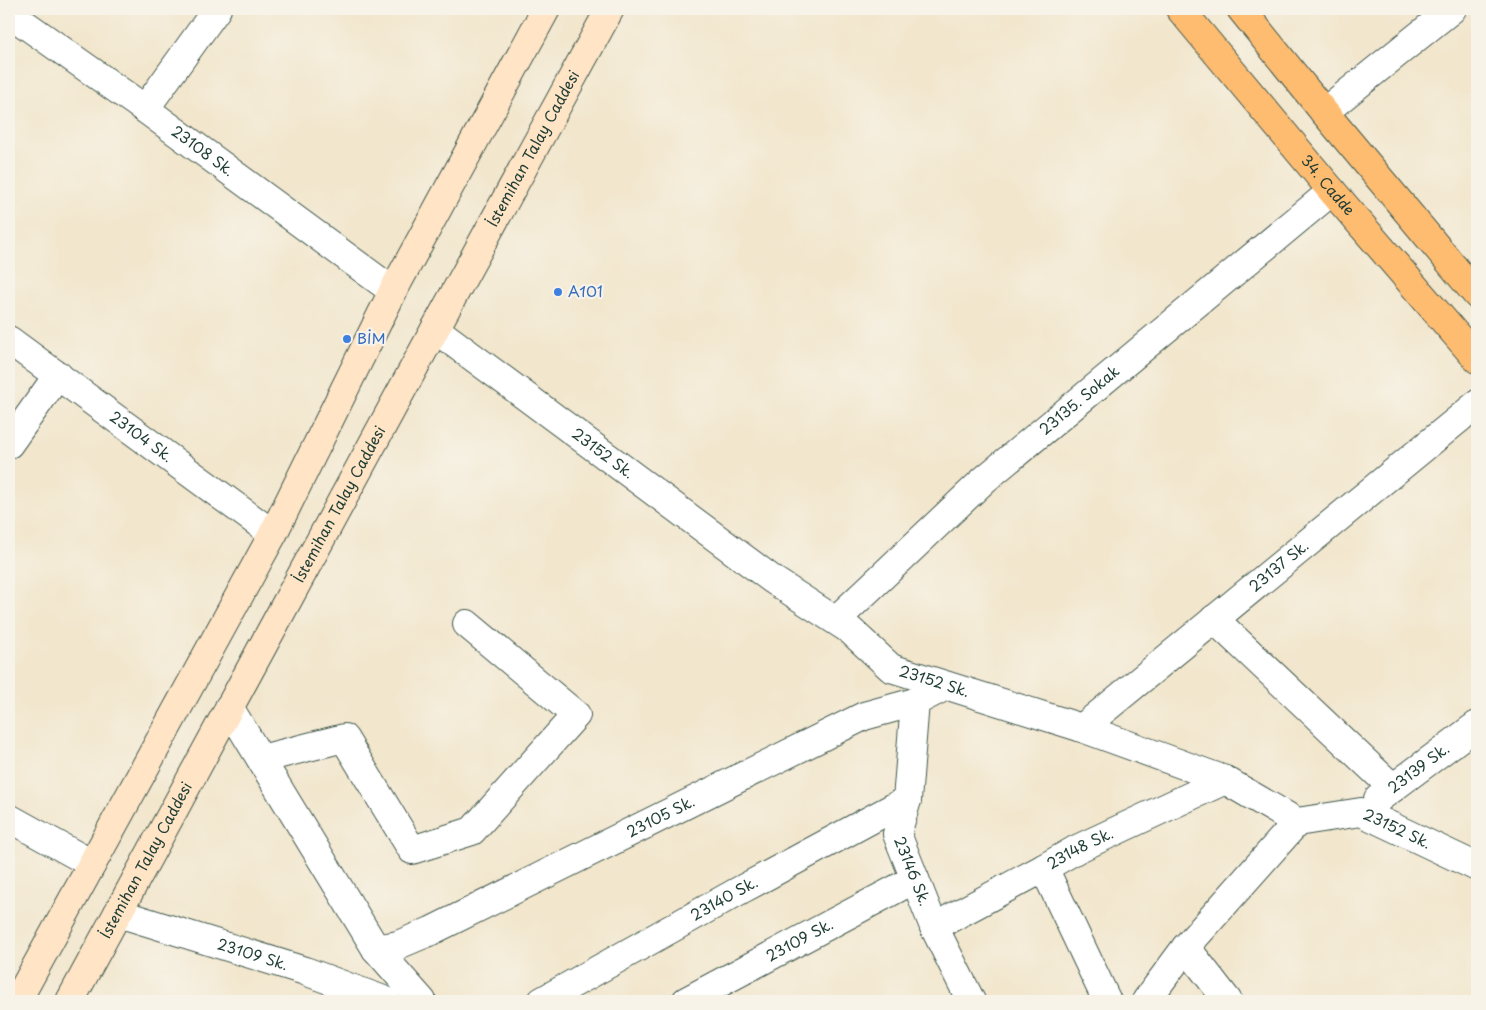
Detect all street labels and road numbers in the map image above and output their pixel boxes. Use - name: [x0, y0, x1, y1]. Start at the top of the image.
- street label: İstemihan Talay Caddesi: [480, 66, 584, 230]
- street label: 23108 Sk.: [167, 119, 240, 181]
- street label: 34. Cadde: [1296, 149, 1361, 220]
- street label: 23135. Sokak: [1033, 359, 1124, 440]
- street label: 23104 Sk.: [105, 405, 179, 467]
- street label: İstemihan Talay Caddesi: [286, 421, 390, 586]
- street label: 23152 Sk.: [567, 421, 640, 483]
- street label: 23137 Sk.: [1243, 534, 1313, 597]
- street label: 23152 Sk.: [896, 658, 973, 702]
- street label: 23139 Sk.: [1382, 737, 1454, 798]
- street label: İstemihan Talay Caddesi: [93, 777, 197, 942]
- street label: 23105 Sk.: [622, 789, 698, 842]
- street label: 23152 Sk.: [1360, 802, 1436, 854]
- street label: 23148 Sk.: [1042, 821, 1117, 874]
- street label: 23146 Sk.: [889, 833, 937, 909]
- street label: 23140 Sk.: [686, 870, 762, 926]
- street label: 23109 Sk.: [761, 912, 837, 966]
- street label: 23109 Sk.: [215, 932, 291, 975]

